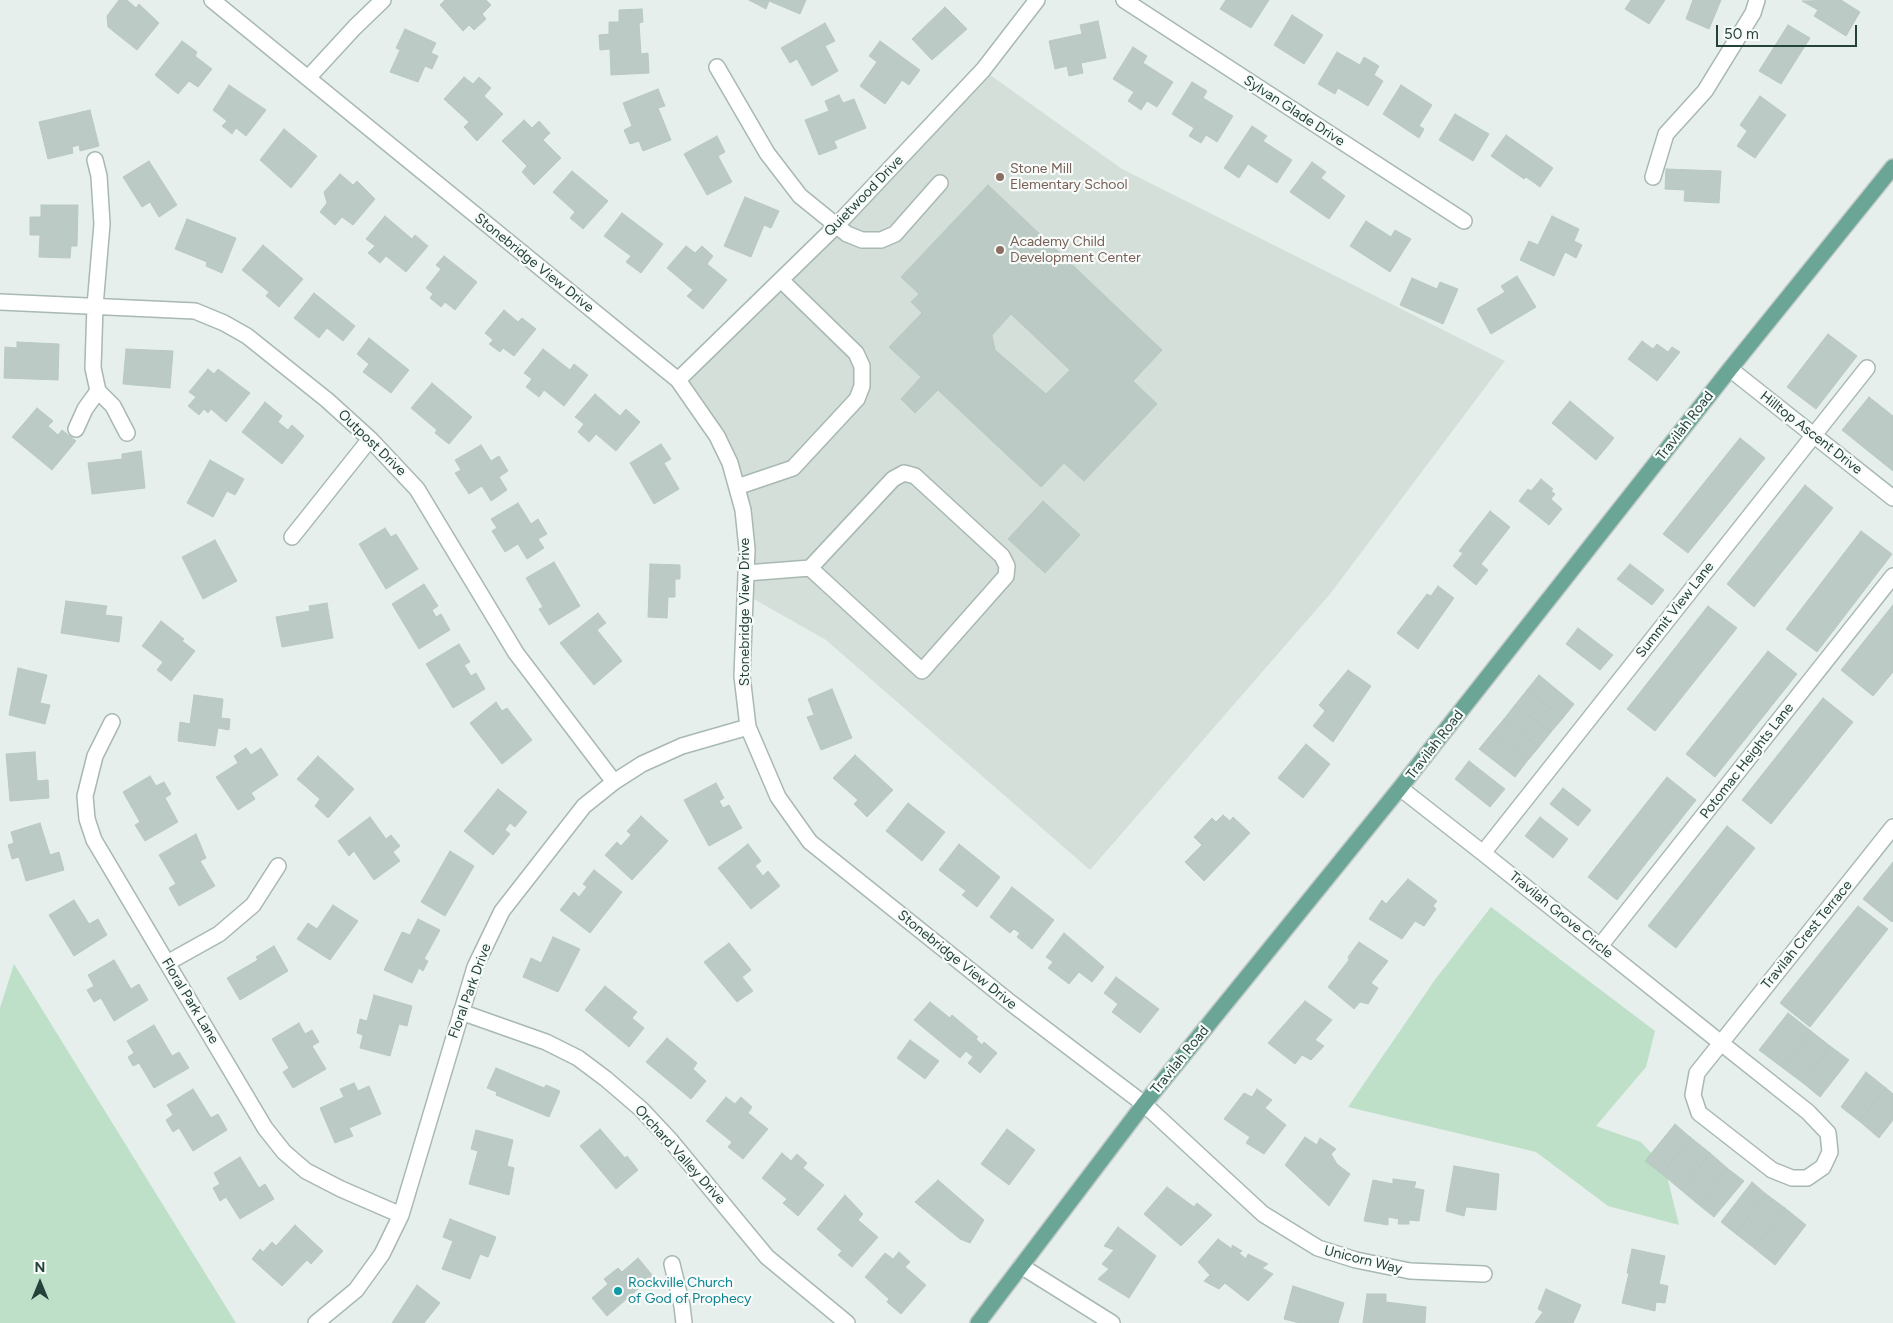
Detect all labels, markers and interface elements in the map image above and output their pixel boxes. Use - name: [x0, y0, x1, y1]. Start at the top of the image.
- scale bar: [1718, 15, 1859, 47]
- text: 50 m: [1724, 25, 1759, 43]
- street label: Sylvan Glade Drive: [1240, 72, 1348, 150]
- street label: Quietwood Drive: [821, 152, 907, 240]
- place label: Stone Mill Elementary School: [1010, 161, 1128, 193]
- marker: Stone Mill Elementary School: [994, 171, 1006, 183]
- street label: Stonebridge View Drive: [471, 210, 597, 316]
- place label: Academy Child Development Center: [1010, 234, 1141, 266]
- marker: Academy Child Development Center: [994, 244, 1006, 256]
- street label: Travilah Road: [1653, 388, 1717, 464]
- street label: Hilltop Ascent Drive: [1757, 388, 1865, 478]
- street label: Outpost Drive: [335, 406, 409, 480]
- street label: Stonebridge View Drive: [737, 538, 753, 686]
- street label: Summit View Lane: [1632, 559, 1718, 661]
- street label: Potomac Heights Lane: [1697, 700, 1797, 822]
- street label: Travilah Road: [1403, 707, 1467, 783]
- street label: Travilah Grove Circle: [1506, 868, 1616, 962]
- street label: Travilah Crest Terrace: [1758, 877, 1856, 993]
- street label: Stonebridge View Drive: [894, 907, 1020, 1013]
- street label: Floral Park Drive: [445, 941, 495, 1041]
- street label: Floral Park Lane: [158, 955, 222, 1047]
- street label: Travilah Road: [1147, 1022, 1213, 1098]
- street label: Orchard Valley Drive: [631, 1102, 729, 1208]
- street label: Unicorn Way: [1322, 1242, 1404, 1278]
- north arrow: [15, 1258, 65, 1308]
- text: N: [35, 1259, 45, 1276]
- place label: Rockville Church of God of Prophecy: [628, 1275, 751, 1308]
- marker: Rockville Church of God of Prophecy: [612, 1285, 624, 1297]

